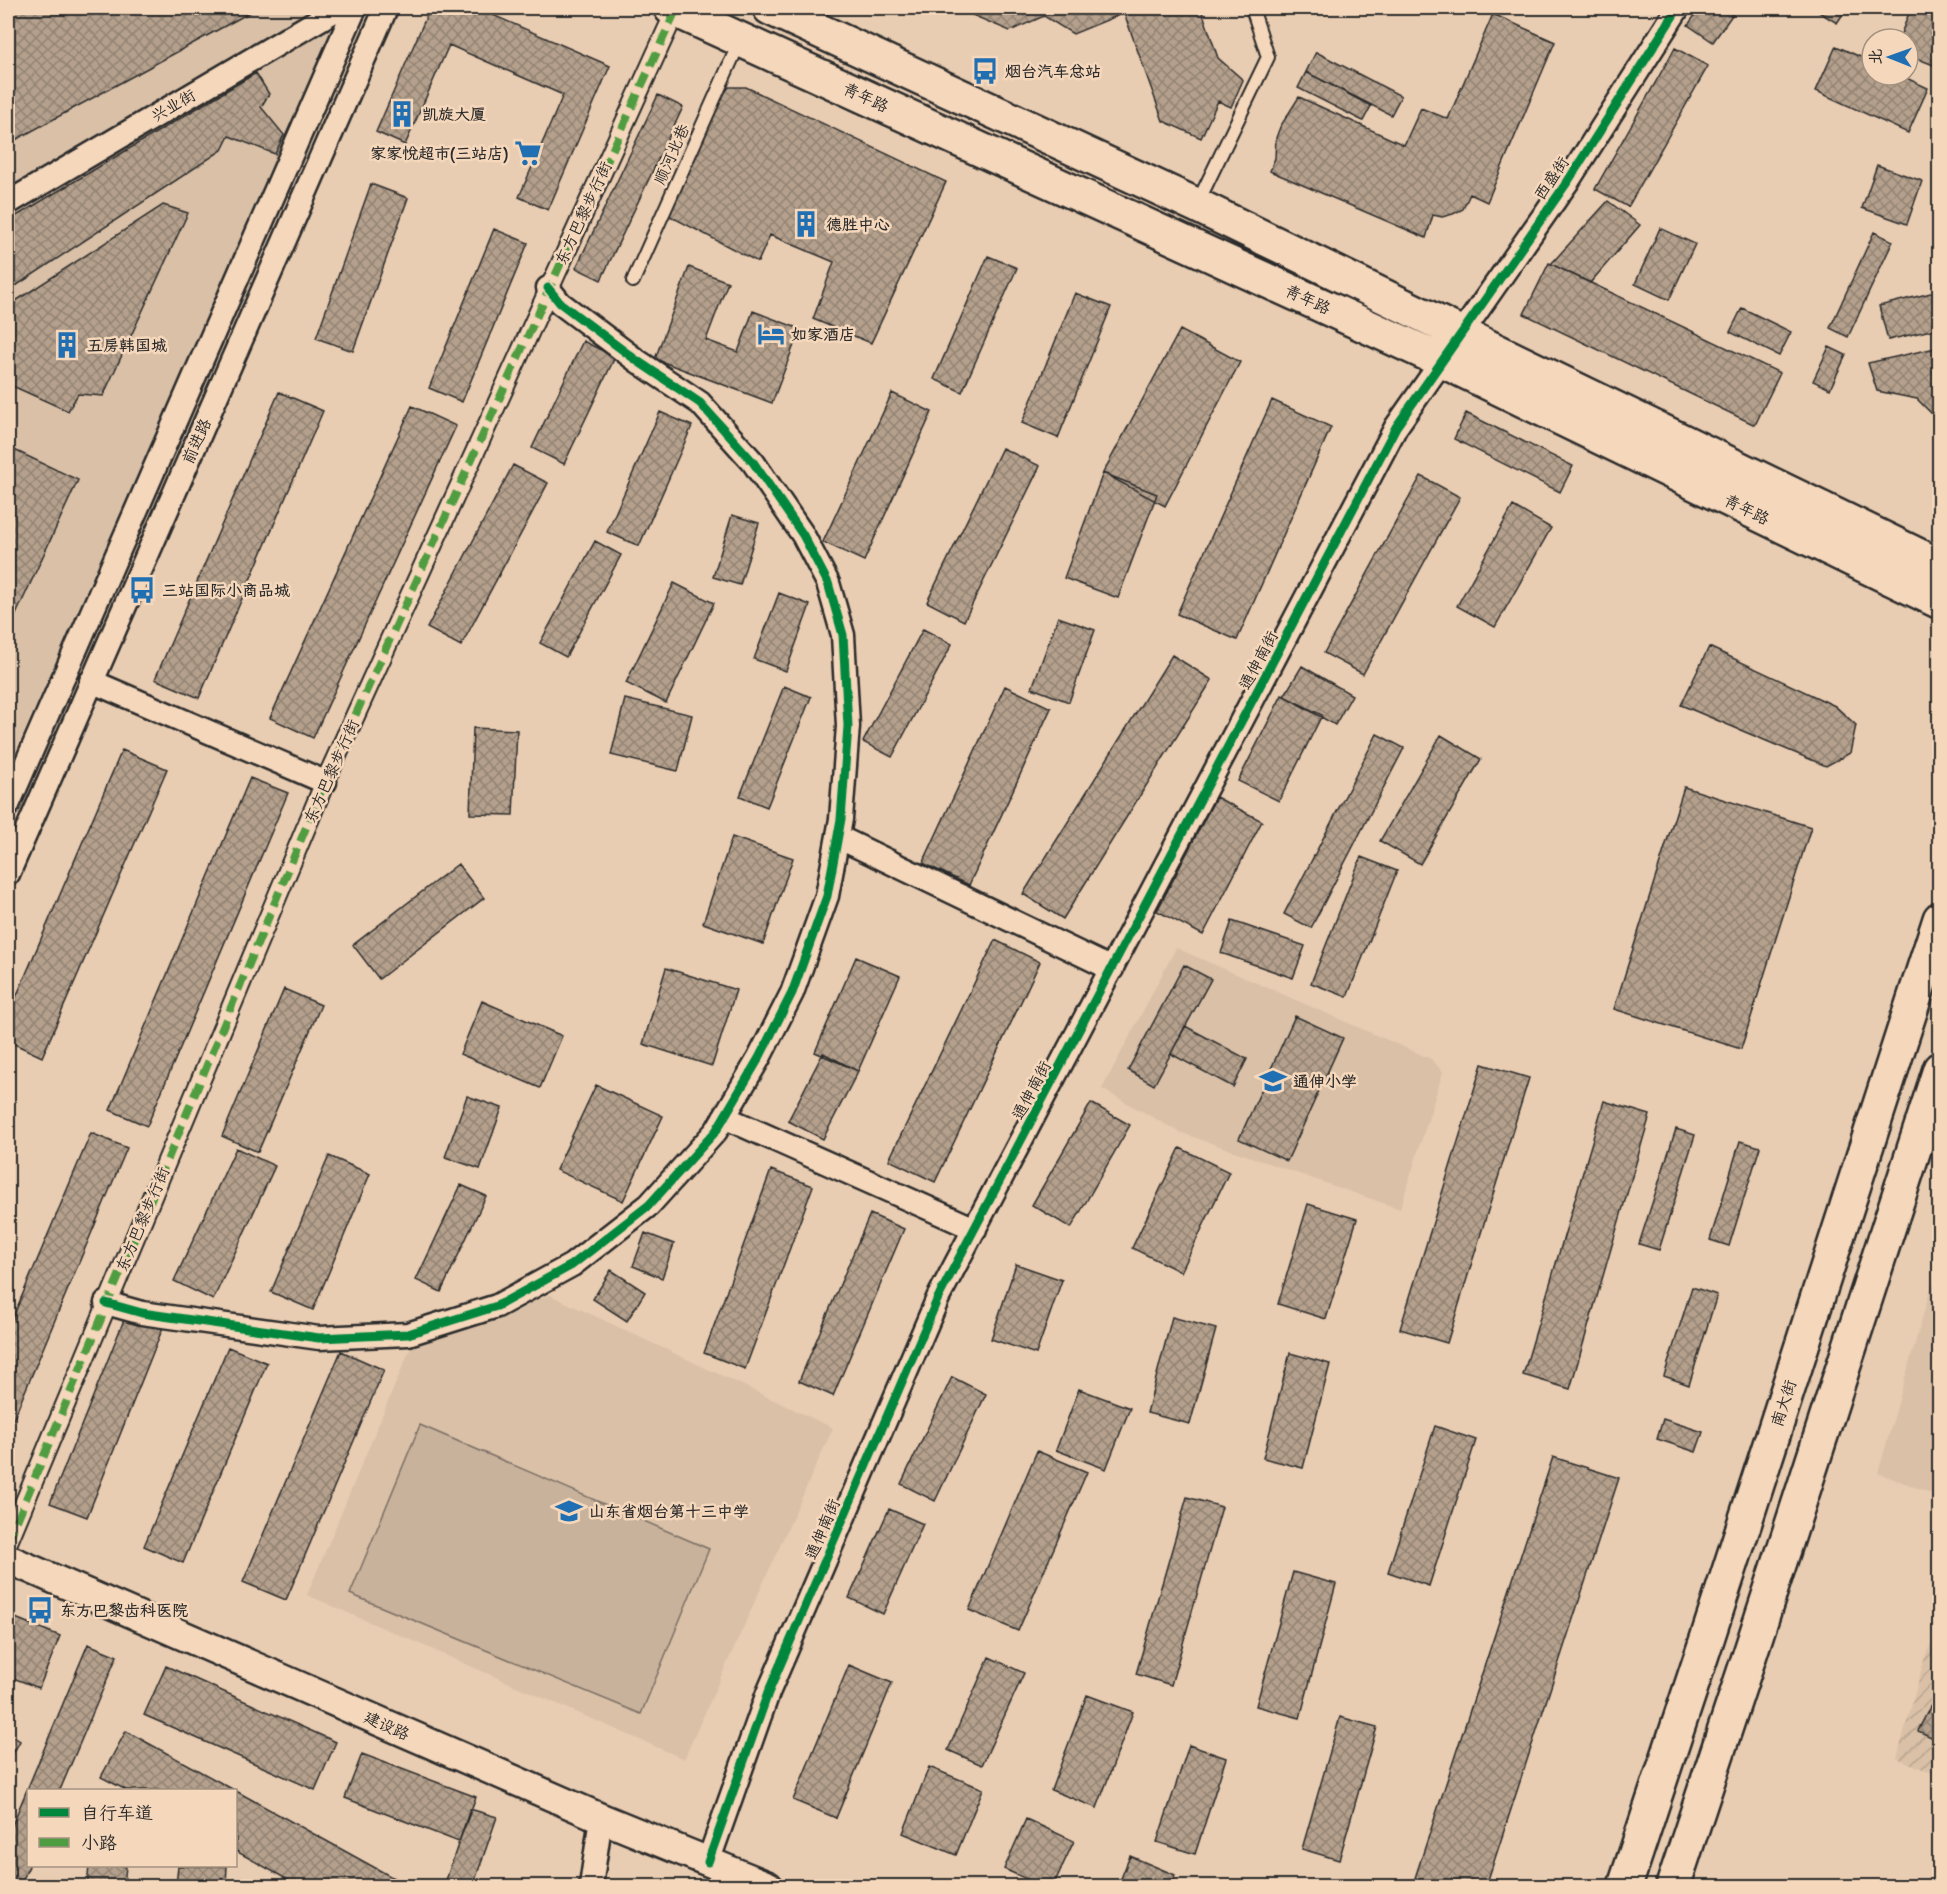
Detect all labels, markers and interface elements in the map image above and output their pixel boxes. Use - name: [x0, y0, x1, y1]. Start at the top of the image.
- north arrow: [1860, 27, 1920, 87]
- text: 北: [1865, 49, 1885, 65]
- bus stop icon: 烟台汽车总站: [970, 56, 1000, 86]
- place label: 烟台汽车总站: [1005, 61, 1101, 81]
- street label: 青年路: [840, 78, 892, 116]
- street label: 兴业街: [147, 84, 199, 126]
- building icon: 凯旋大厦: [387, 99, 417, 129]
- place label: 凯旋大厦: [422, 104, 486, 124]
- street label: 顺河北巷: [649, 121, 693, 187]
- supermarket icon: 家家悦超市(三站店): [513, 138, 543, 168]
- place label: 家家悦超市(三站店): [370, 143, 508, 164]
- street label: 西盛街: [1529, 153, 1573, 203]
- street label: 东方巴黎步行街: [550, 158, 616, 268]
- building icon: 德胜中心: [791, 209, 821, 239]
- place label: 德胜中心: [826, 214, 890, 234]
- street label: 青年路: [1282, 280, 1334, 318]
- hotel icon: 如家酒店: [756, 319, 786, 349]
- place label: 如家酒店: [791, 324, 855, 344]
- building icon: 五房韩国城: [52, 330, 82, 360]
- place label: 五房韩国城: [87, 335, 167, 355]
- street label: 前进路: [177, 415, 215, 467]
- street label: 青年路: [1721, 489, 1773, 529]
- bus stop icon: 三站国际小商品城: [127, 575, 157, 605]
- place label: 三站国际小商品城: [162, 580, 290, 600]
- street label: 通伸南街: [1234, 627, 1282, 693]
- street label: 东方巴黎步行街: [299, 716, 363, 826]
- street label: 通伸南街: [1007, 1057, 1055, 1123]
- school or university icon: 通伸小学: [1258, 1066, 1288, 1096]
- place label: 通伸小学: [1293, 1071, 1357, 1091]
- street label: 东方巴黎步行街: [111, 1164, 173, 1274]
- street label: 南大街: [1766, 1377, 1800, 1429]
- school or university icon: 山东省烟台第十三中学: [554, 1496, 584, 1526]
- street label: 通伸南街: [800, 1496, 844, 1562]
- place label: 山东省烟台第十三中学: [589, 1501, 749, 1521]
- bus stop icon: 东方巴黎齿科医院: [25, 1595, 55, 1625]
- place label: 东方巴黎齿科医院: [60, 1600, 188, 1620]
- street label: 建设路: [361, 1706, 413, 1744]
- legend: [27, 1789, 237, 1867]
- text: 自行车道: [81, 1801, 153, 1824]
- text: 小路: [81, 1831, 117, 1854]

